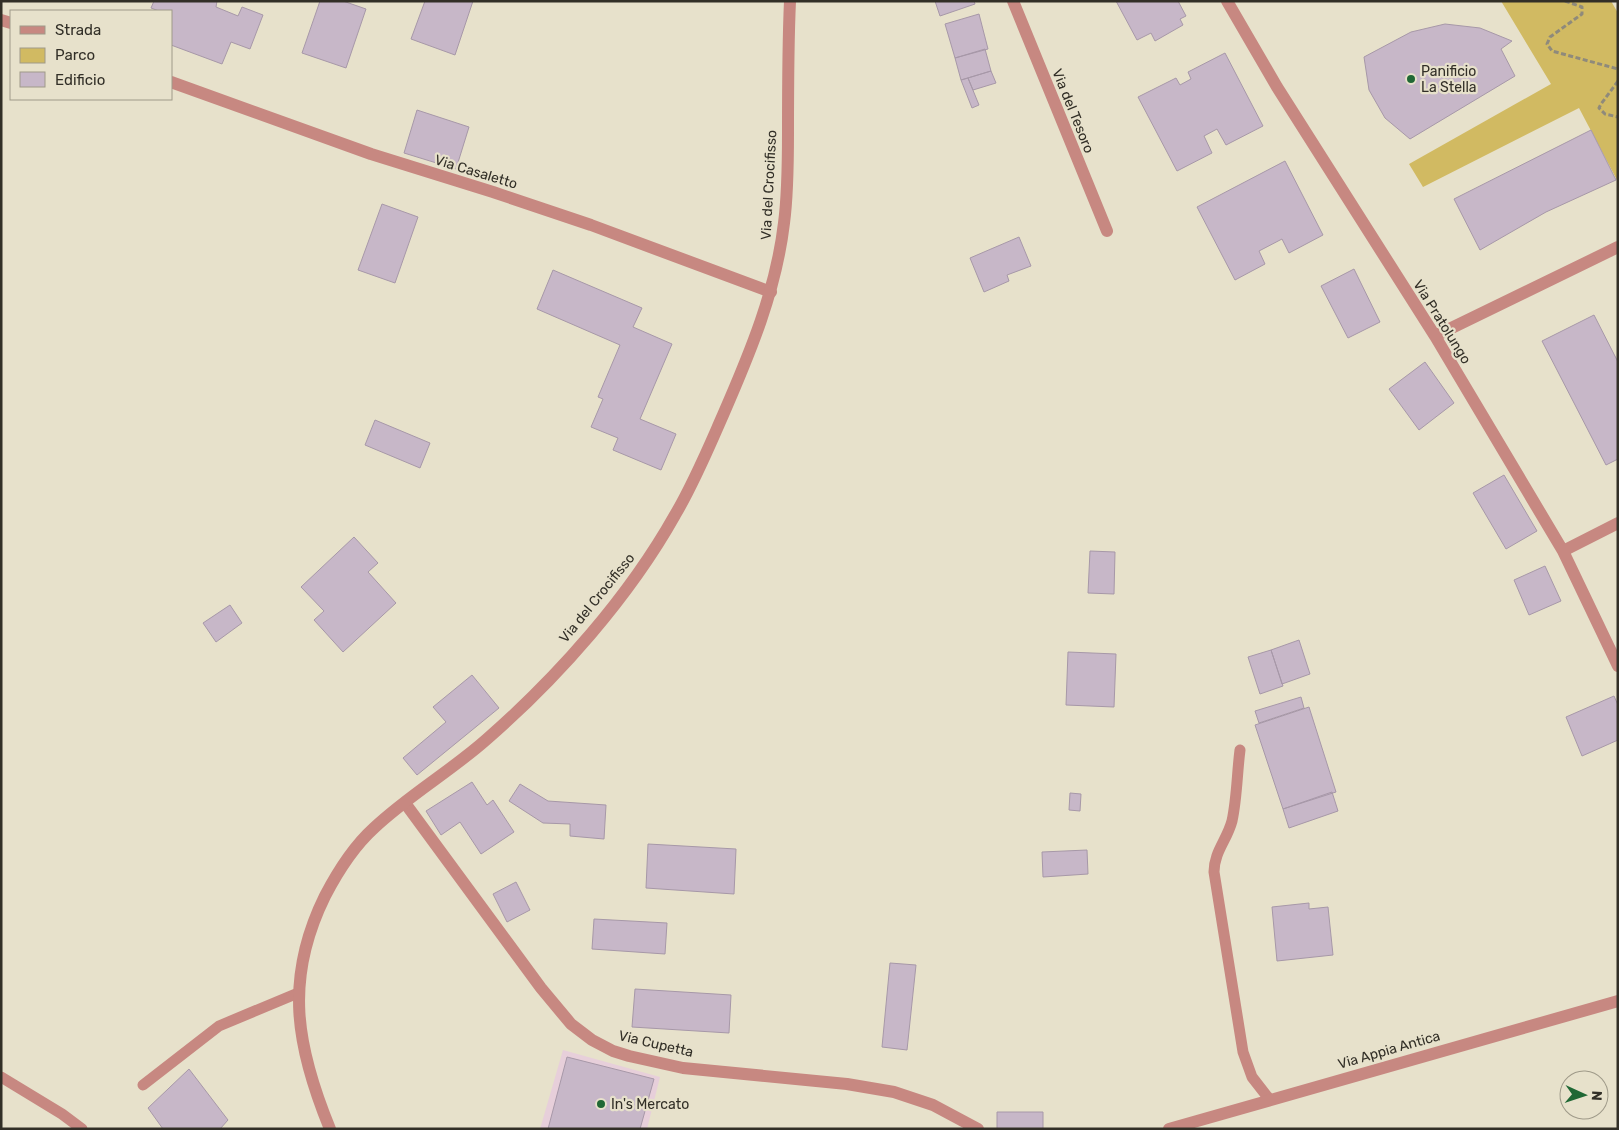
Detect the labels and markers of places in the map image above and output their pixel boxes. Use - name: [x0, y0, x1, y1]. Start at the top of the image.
- place label: Panificio La Stella: [1421, 63, 1477, 96]
- marker: Panificio La Stella: [1405, 73, 1417, 85]
- place label: In's Mercato: [611, 1096, 689, 1113]
- marker: In's Mercato: [595, 1098, 607, 1110]

